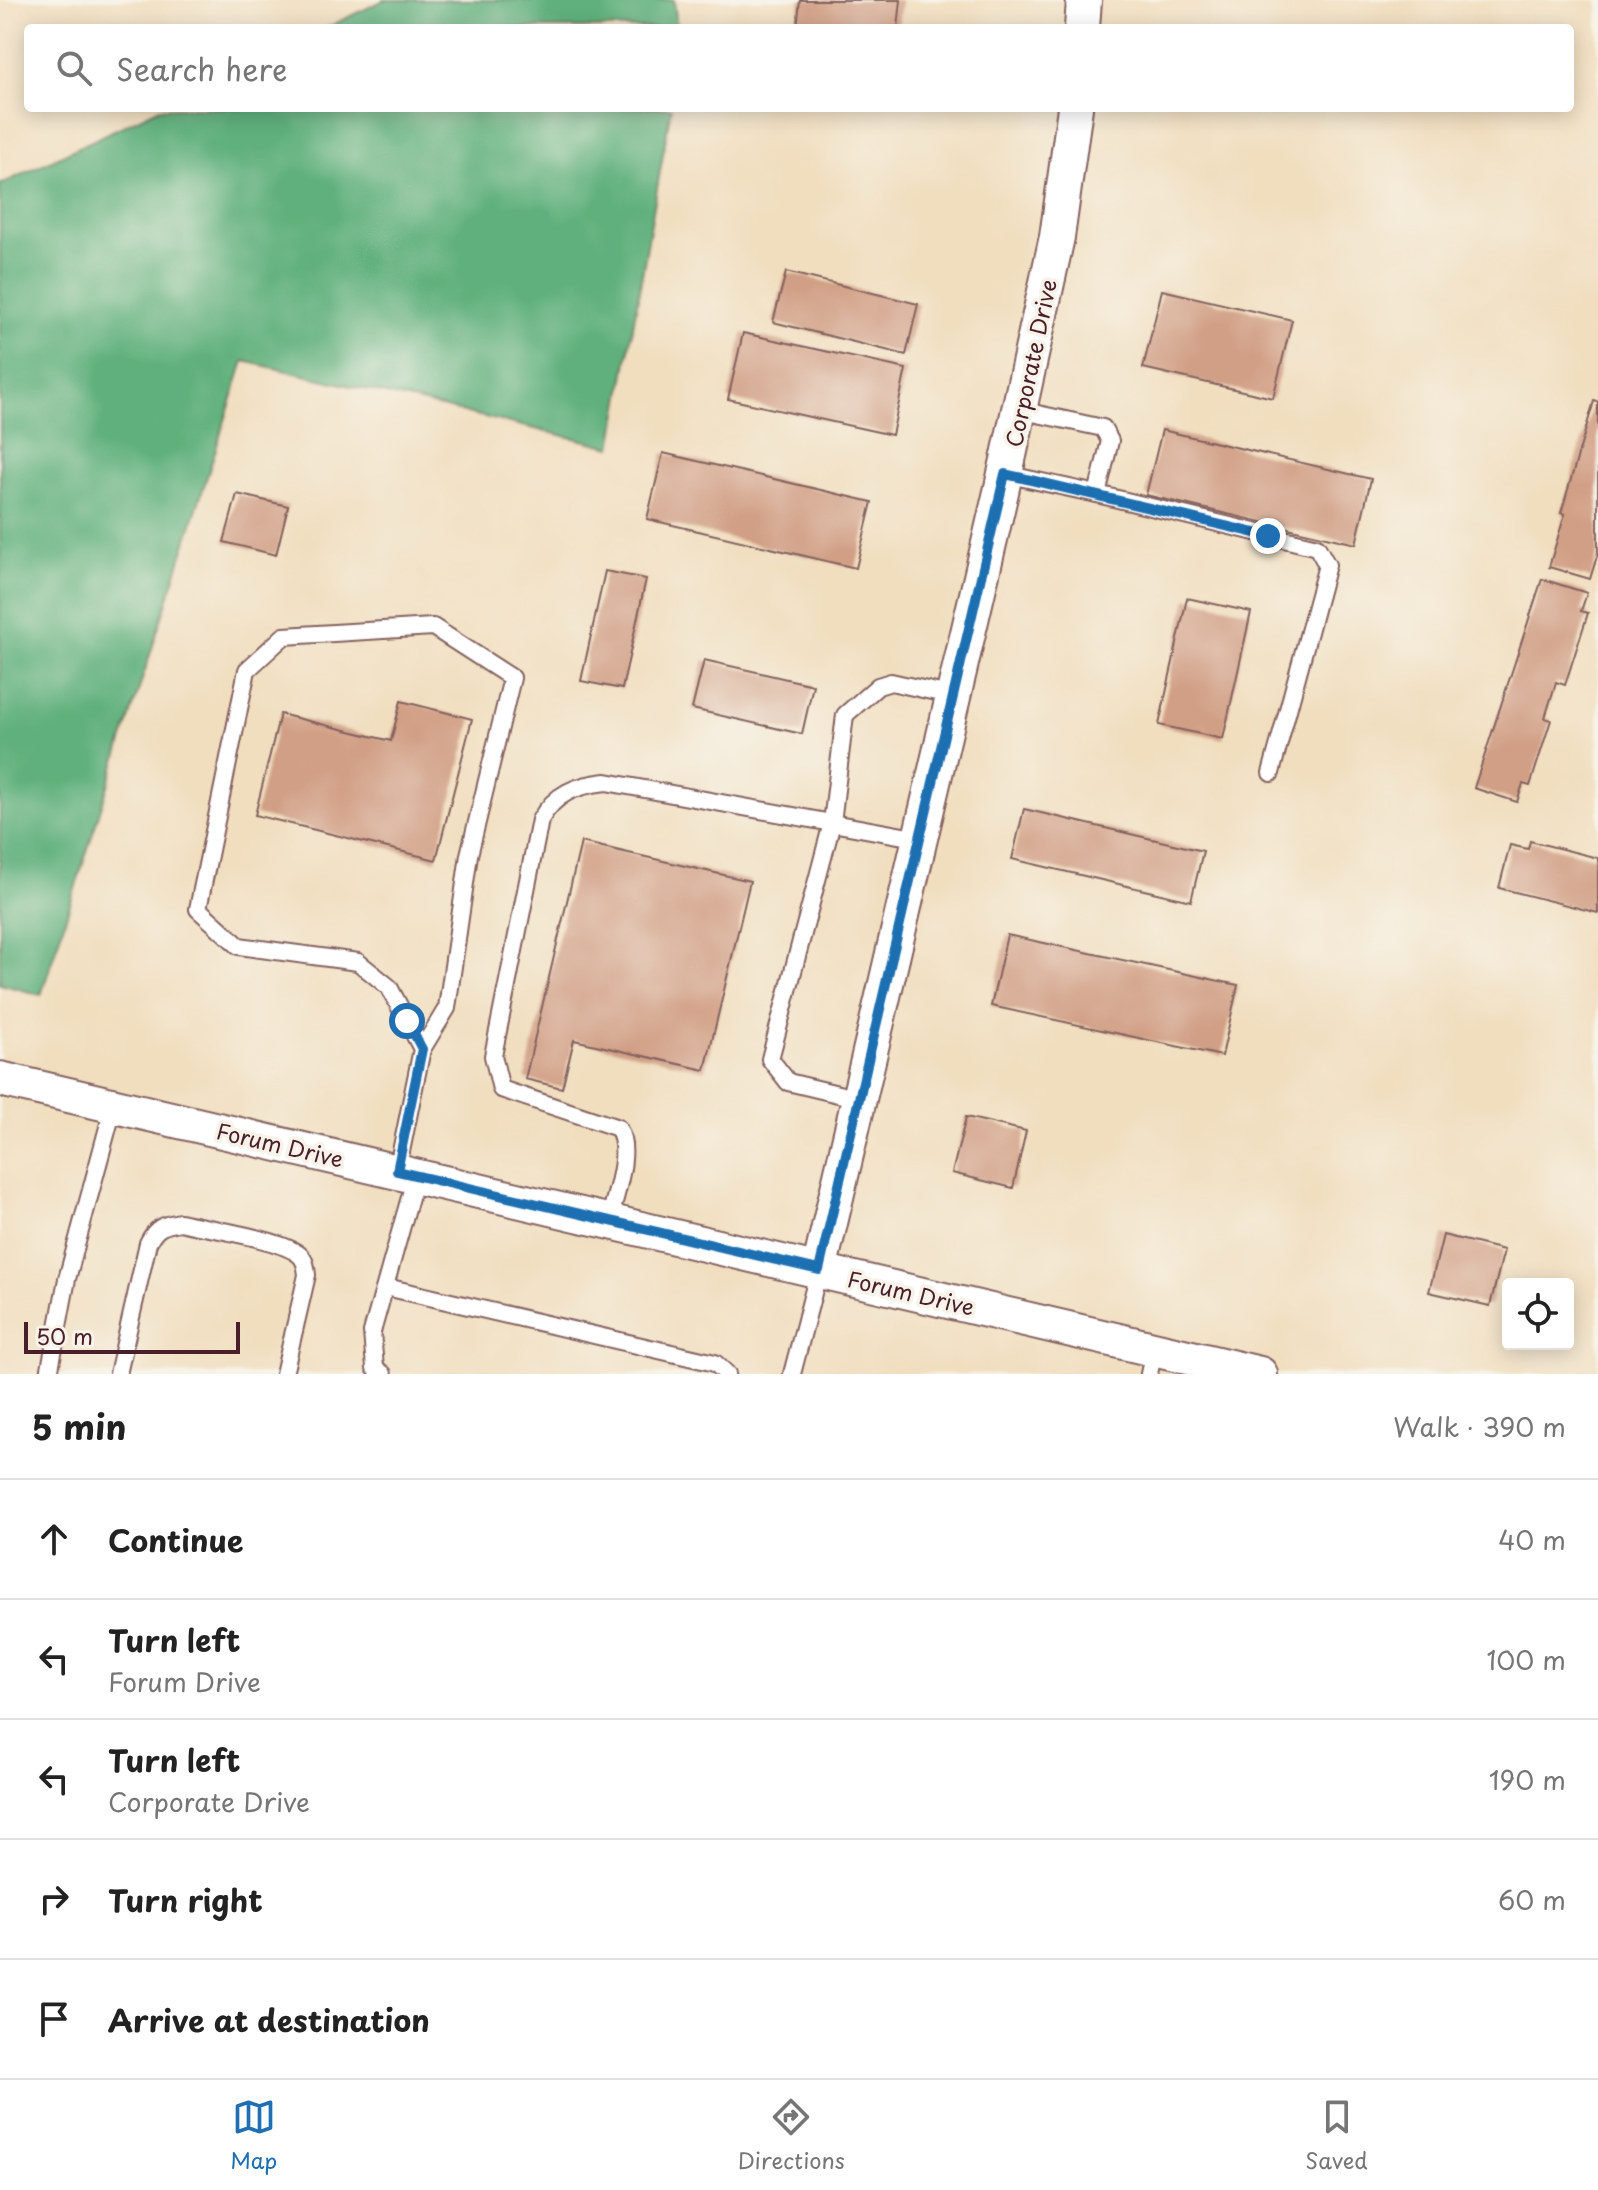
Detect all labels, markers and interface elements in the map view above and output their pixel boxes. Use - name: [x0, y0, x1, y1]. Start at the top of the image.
- search box: [24, 24, 1574, 112]
- icon: search: [52, 46, 96, 90]
- text: Search here: [116, 46, 288, 91]
- street label: Corporate Drive: [996, 276, 1064, 450]
- route end: [1250, 518, 1286, 554]
- route start: [389, 1003, 425, 1039]
- street label: Forum Drive: [213, 1113, 347, 1175]
- street label: Forum Drive: [844, 1261, 978, 1323]
- map controls: [1502, 1278, 1574, 1350]
- button: locate: [1502, 1278, 1574, 1350]
- scale bar: [24, 1318, 240, 1354]
- text: 50 m: [36, 1319, 93, 1352]
- text: 5 min: [32, 1400, 126, 1452]
- text: Walk · 390 m: [1393, 1407, 1566, 1446]
- icon: ahead: [32, 1517, 76, 1561]
- text: Continue: [108, 1517, 243, 1562]
- text: 40 m: [1498, 1520, 1566, 1559]
- text: Turn left: [108, 1617, 240, 1662]
- icon: left: [32, 1637, 76, 1681]
- text: 100 m: [1486, 1640, 1566, 1679]
- text: Forum Drive: [108, 1662, 261, 1701]
- text: Turn left: [108, 1737, 240, 1782]
- icon: left: [32, 1757, 76, 1801]
- text: 190 m: [1489, 1760, 1566, 1799]
- text: Corporate Drive: [108, 1782, 310, 1821]
- icon: right: [32, 1877, 76, 1921]
- text: Turn right: [108, 1877, 263, 1922]
- text: 60 m: [1498, 1880, 1566, 1919]
- icon: arrive: [32, 1997, 76, 2041]
- text: Arrive at destination: [108, 1997, 430, 2042]
- tab: Map: [230, 2095, 277, 2176]
- tab: Directions: [738, 2095, 845, 2176]
- tab: Saved: [1305, 2095, 1368, 2176]

